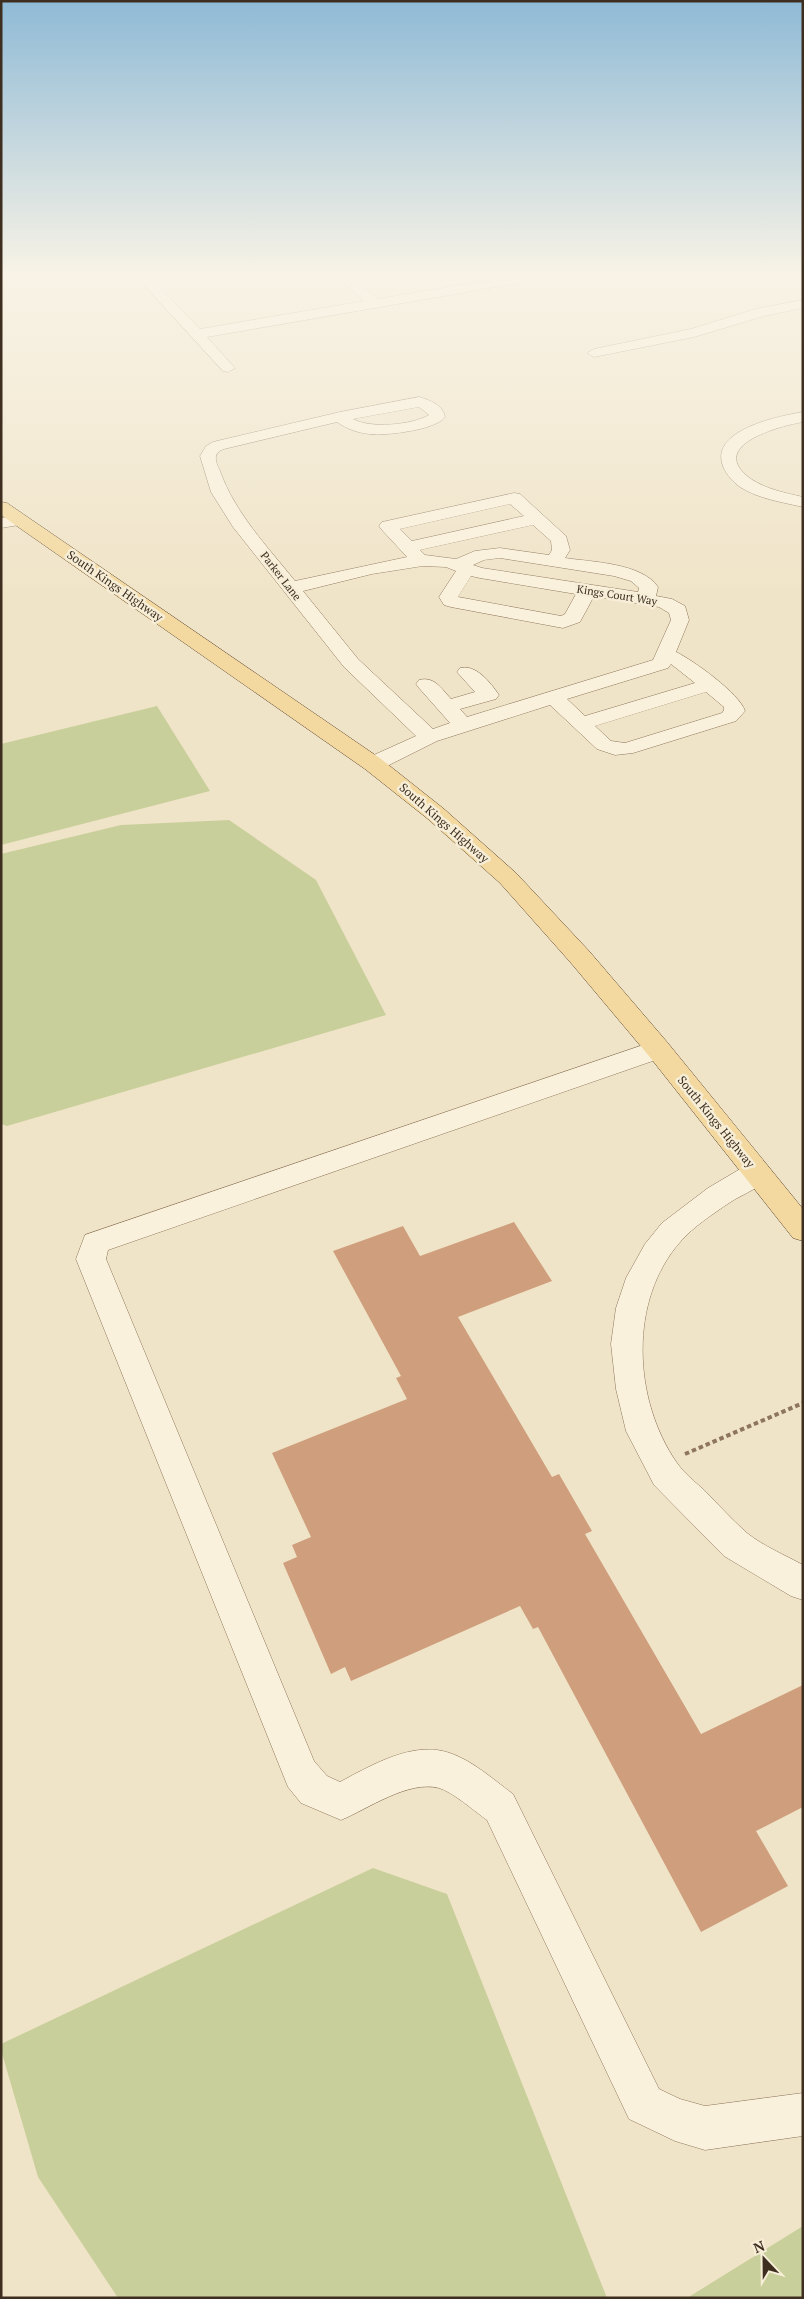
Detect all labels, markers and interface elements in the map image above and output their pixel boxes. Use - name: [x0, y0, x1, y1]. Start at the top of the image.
- street label: South Kings Highway: [64, 547, 167, 625]
- street label: Parker Lane: [258, 549, 305, 604]
- street label: Kings Court Way: [576, 582, 659, 608]
- street label: South Kings Highway: [396, 780, 493, 866]
- street label: South Kings Highway: [675, 1073, 759, 1171]
- north arrow: [739, 2234, 789, 2284]
- text: N: [750, 2236, 768, 2257]

